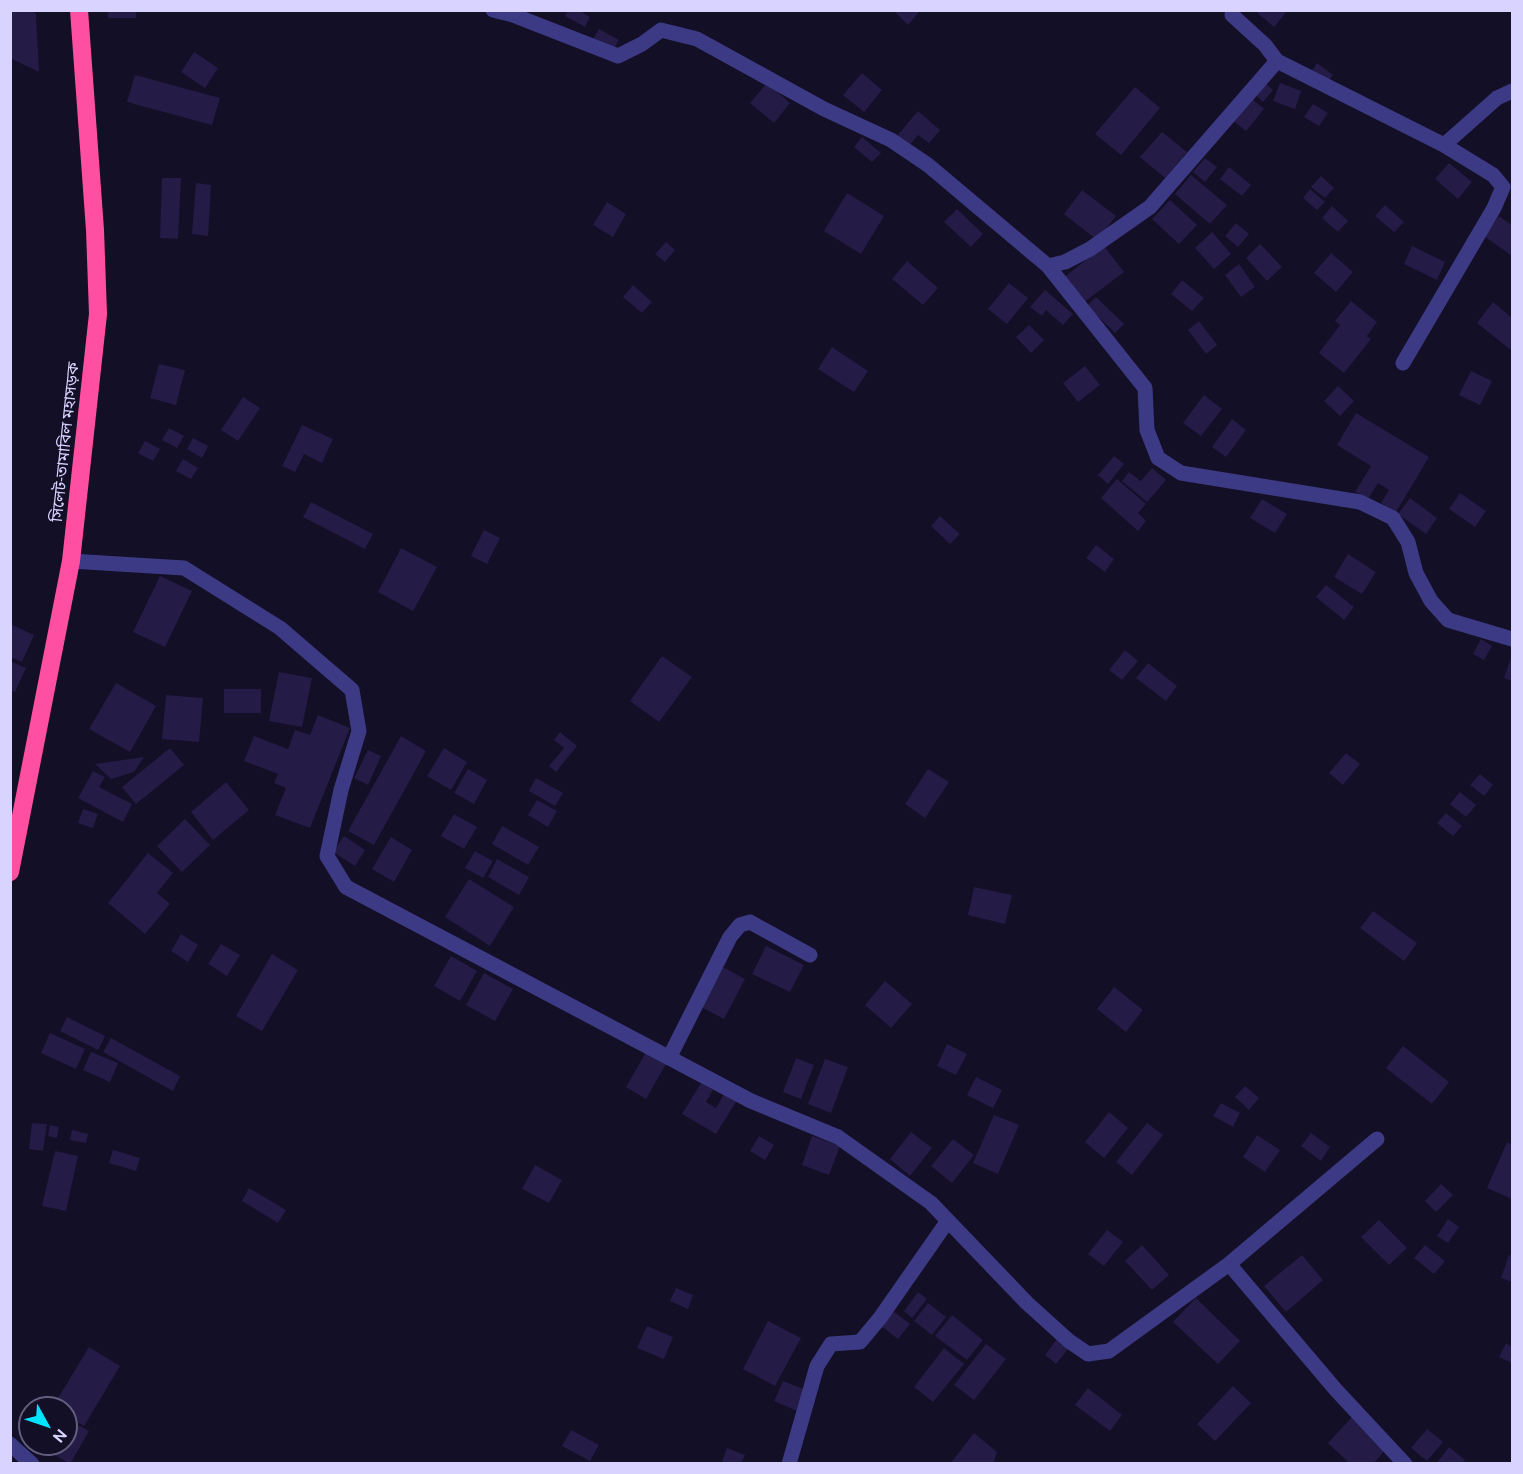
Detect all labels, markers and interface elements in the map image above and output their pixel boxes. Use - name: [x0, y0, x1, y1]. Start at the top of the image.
- street label: সিলেট-তামাবিল মহাসড়ক: [47, 361, 83, 523]
- north arrow: [18, 1396, 78, 1456]
- text: N: [50, 1426, 71, 1447]

